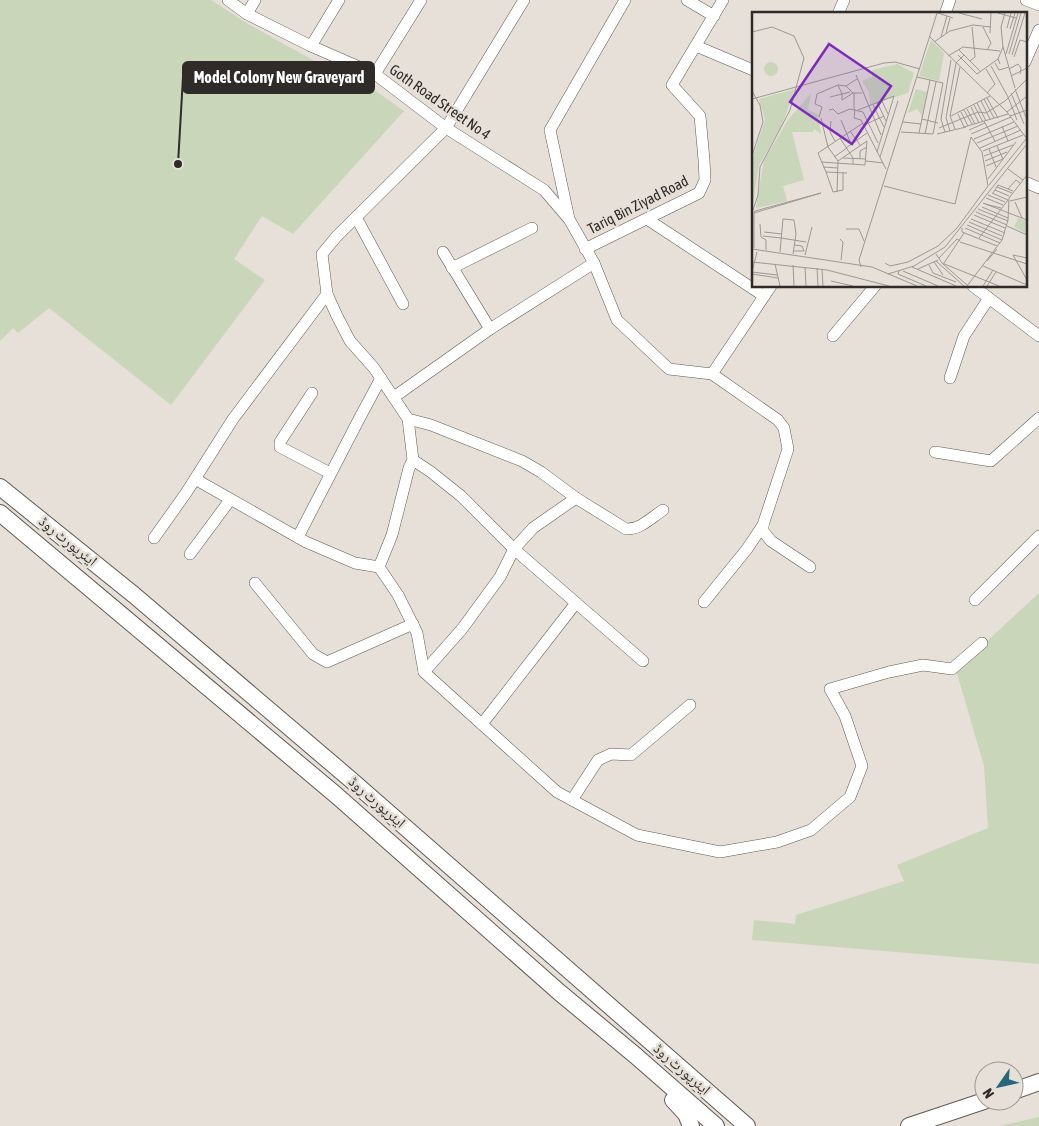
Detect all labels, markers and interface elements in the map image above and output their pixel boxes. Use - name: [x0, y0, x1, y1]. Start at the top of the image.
- inset map: [752, 12, 1026, 288]
- street label: Goth Road Street No 4: [387, 60, 494, 143]
- callout: Model Colony New Graveyard: [183, 62, 374, 93]
- text: Model Colony New Graveyard: [194, 68, 365, 86]
- street label: Tariq Bin Ziyad Road: [585, 172, 691, 237]
- street label: ایئرپورٹ روڈ: [35, 512, 101, 570]
- street label: ایئرپورٹ روڈ: [345, 772, 409, 832]
- street label: ایئرپورٹ روڈ: [650, 1039, 714, 1099]
- north arrow: [974, 1061, 1024, 1111]
- text: N: [979, 1085, 997, 1101]

